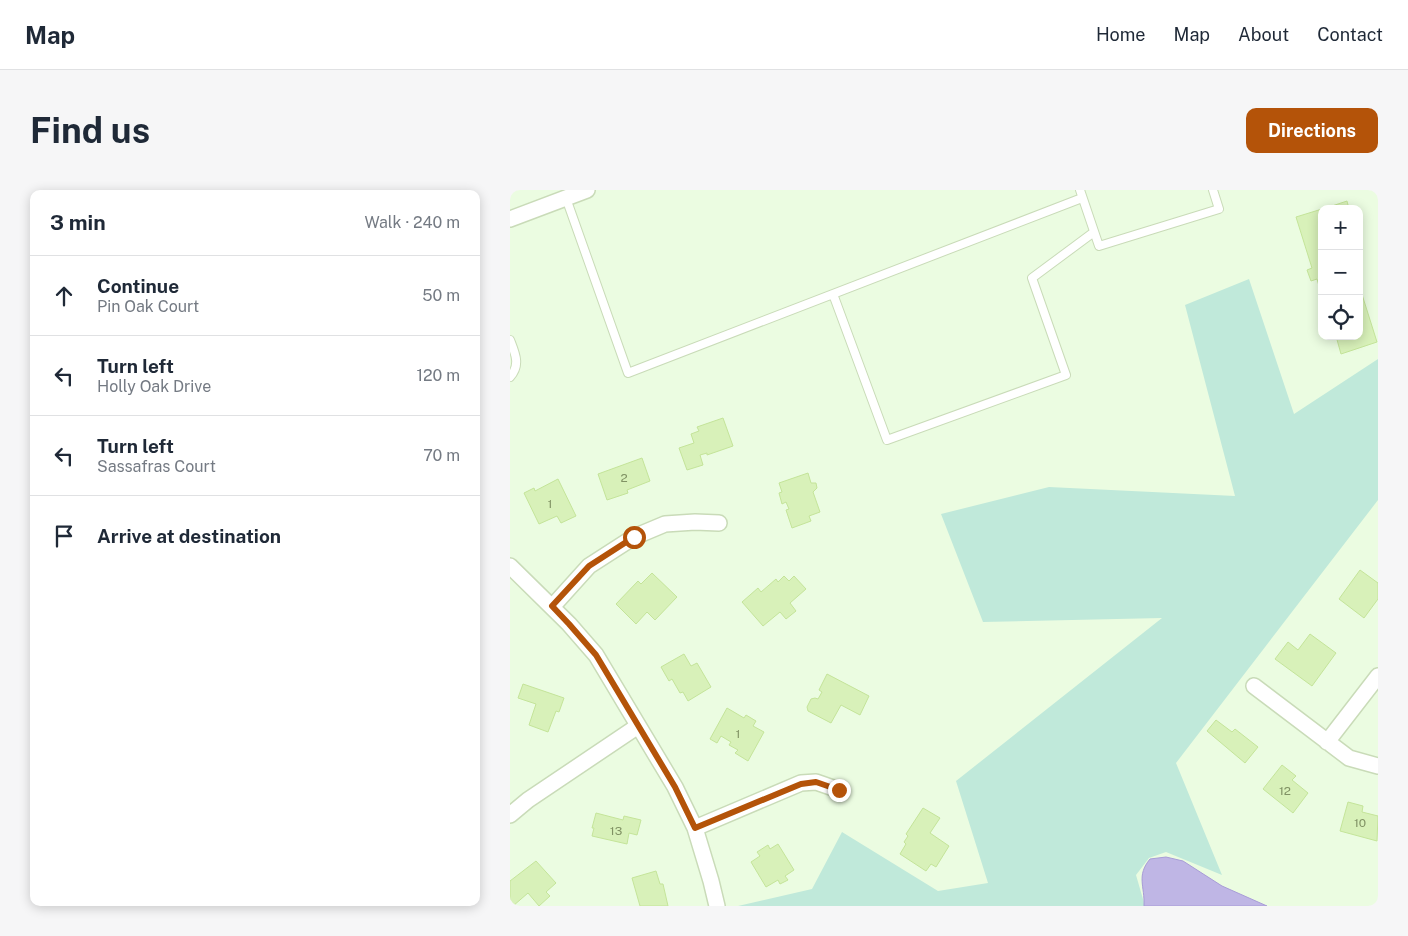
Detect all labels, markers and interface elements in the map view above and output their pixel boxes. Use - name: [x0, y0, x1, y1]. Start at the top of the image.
- text: Map: [25, 21, 75, 49]
- text: Home: [1096, 24, 1146, 45]
- text: Map: [1174, 24, 1210, 45]
- text: About: [1238, 24, 1289, 45]
- text: Contact: [1317, 24, 1383, 45]
- button: Directions: [1246, 108, 1378, 153]
- text: Find us: [30, 110, 150, 151]
- map controls: [1318, 205, 1363, 340]
- button: +: [1318, 205, 1363, 250]
- text: 3 min: [50, 210, 106, 235]
- text: Walk · 240 m: [364, 213, 460, 232]
- button: −: [1318, 250, 1363, 295]
- text: Continue: [97, 275, 179, 297]
- icon: ahead: [50, 282, 78, 310]
- text: 50 m: [422, 286, 460, 305]
- button: locate: [1318, 295, 1363, 340]
- text: Pin Oak Court: [97, 297, 199, 316]
- text: Turn left: [97, 355, 174, 377]
- icon: left: [50, 362, 78, 390]
- text: 120 m: [416, 366, 460, 385]
- text: Holly Oak Drive: [97, 377, 211, 396]
- text: Turn left: [97, 435, 174, 457]
- icon: left: [50, 442, 78, 470]
- text: 70 m: [423, 446, 460, 465]
- text: Sassafras Court: [97, 457, 216, 476]
- house number: 2: [620, 471, 628, 485]
- house number: 1: [548, 497, 552, 511]
- icon: arrive: [50, 522, 78, 550]
- text: Arrive at destination: [97, 525, 281, 547]
- route start: [623, 526, 646, 549]
- house number: 1: [736, 727, 740, 741]
- route end: [828, 779, 851, 802]
- house number: 12: [1279, 784, 1291, 798]
- house number: 10: [1354, 816, 1366, 830]
- house number: 13: [610, 824, 622, 838]

